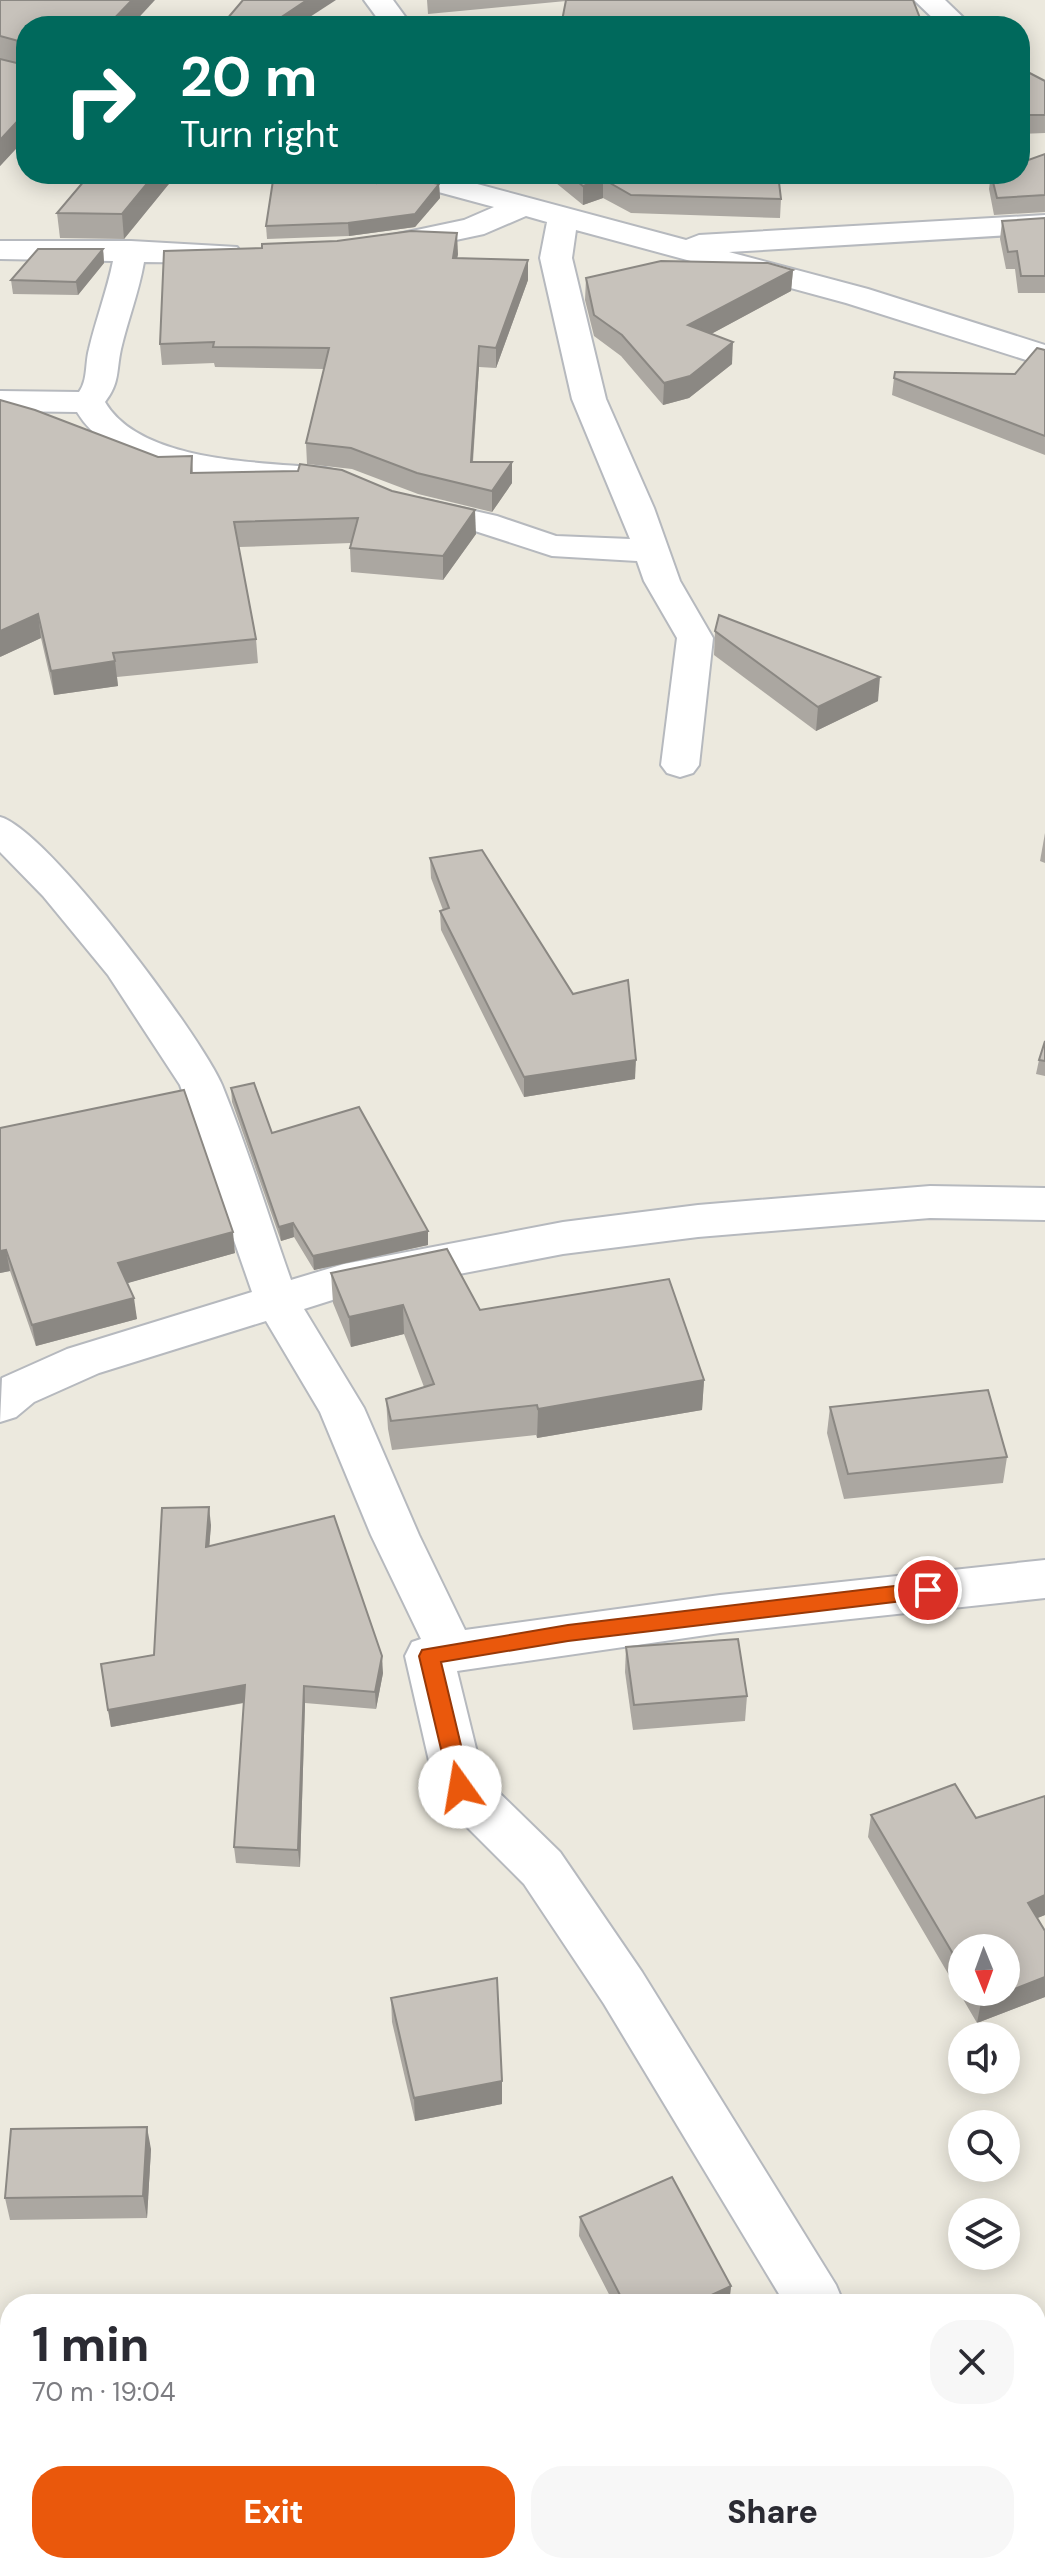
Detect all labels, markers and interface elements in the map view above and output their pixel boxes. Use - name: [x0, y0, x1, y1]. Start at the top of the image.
- text: 20 m: [180, 40, 317, 113]
- icon: right: [48, 48, 152, 152]
- text: Turn right: [180, 111, 339, 158]
- pin: [894, 1556, 962, 1624]
- icon: arrive: [906, 1568, 950, 1612]
- position arrow: [418, 1745, 502, 1829]
- north arrow: [948, 1934, 1020, 2006]
- map controls: [948, 1934, 1020, 2270]
- button: sound: [948, 2022, 1020, 2094]
- button: search: [948, 2110, 1020, 2182]
- button: layers: [948, 2198, 1020, 2270]
- text: 1 min: [32, 2313, 149, 2376]
- button: close: [930, 2320, 1014, 2404]
- text: 70 m · 19:04: [32, 2375, 176, 2409]
- button: Exit: [32, 2466, 515, 2558]
- button: Share: [531, 2466, 1014, 2558]

